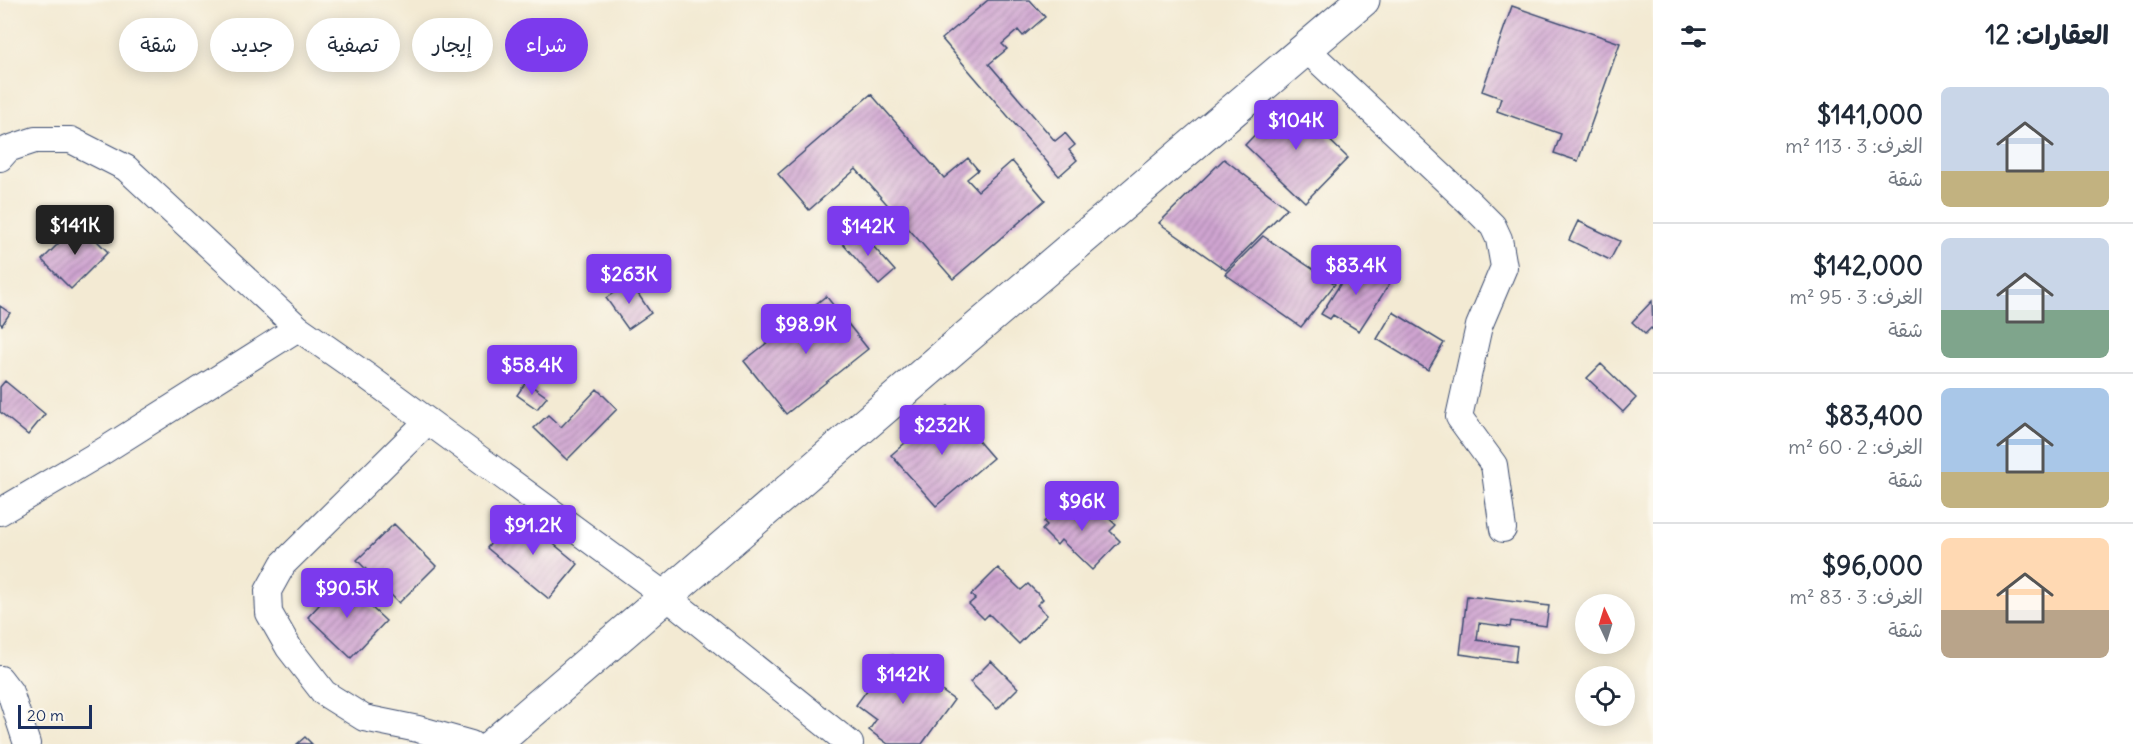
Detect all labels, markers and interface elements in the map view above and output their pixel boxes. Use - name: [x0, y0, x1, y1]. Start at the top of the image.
- chip: شقة: [119, 18, 198, 72]
- chip: جديد: [210, 18, 294, 72]
- chip: تصفية: [306, 18, 400, 72]
- chip: إيجار: [412, 18, 493, 72]
- chip: شراء: [505, 18, 588, 72]
- text: العقارات: 12: [1985, 18, 2109, 51]
- icon: filters: [1677, 20, 1710, 53]
- text: $141,000: [1817, 98, 1923, 131]
- pin: $104K: [1254, 100, 1338, 151]
- text: $104K: [1268, 107, 1324, 132]
- icon: home: [1989, 111, 2061, 183]
- text: الغرف: 3 · 113 m²: [1785, 133, 1923, 158]
- text: شقة: [1888, 166, 1923, 191]
- pin: $141K: [33, 205, 117, 256]
- pin: $142K: [826, 206, 910, 257]
- text: $141K: [50, 212, 100, 237]
- text: $142K: [841, 213, 895, 238]
- pin: $83.4K: [1307, 245, 1405, 296]
- text: $142,000: [1813, 249, 1923, 282]
- text: $83.4K: [1325, 252, 1387, 277]
- pin: $263K: [587, 254, 671, 305]
- text: $263K: [600, 261, 658, 286]
- icon: home: [1989, 262, 2061, 334]
- text: الغرف: 3 · 95 m²: [1789, 284, 1923, 309]
- pin: $98.9K: [757, 304, 855, 355]
- text: $98.9K: [775, 311, 837, 336]
- text: شقة: [1888, 317, 1923, 342]
- pin: $58.4K: [483, 345, 581, 396]
- text: $58.4K: [501, 352, 563, 377]
- text: $83,400: [1825, 399, 1923, 432]
- pin: $232K: [900, 405, 984, 456]
- text: $232K: [914, 412, 970, 437]
- icon: home: [1989, 412, 2061, 484]
- text: الغرف: 2 · 60 m²: [1788, 434, 1923, 459]
- text: شقة: [1888, 467, 1923, 492]
- pin: $96K: [1046, 481, 1118, 532]
- text: $96K: [1059, 488, 1105, 513]
- pin: $91.2K: [484, 505, 582, 556]
- text: $91.2K: [504, 512, 562, 537]
- text: $96,000: [1822, 549, 1923, 582]
- icon: home: [1989, 562, 2061, 634]
- pin: $90.5K: [298, 568, 396, 619]
- text: $90.5K: [315, 575, 379, 600]
- text: الغرف: 3 · 83 m²: [1790, 584, 1923, 609]
- north arrow: [1575, 594, 1635, 654]
- map controls: [1575, 594, 1635, 726]
- text: شقة: [1888, 617, 1923, 642]
- pin: $142K: [861, 654, 945, 705]
- text: $142K: [876, 661, 930, 686]
- button: locate: [1575, 666, 1635, 726]
- scale bar: [18, 702, 92, 730]
- text: 20 m: [27, 705, 64, 725]

